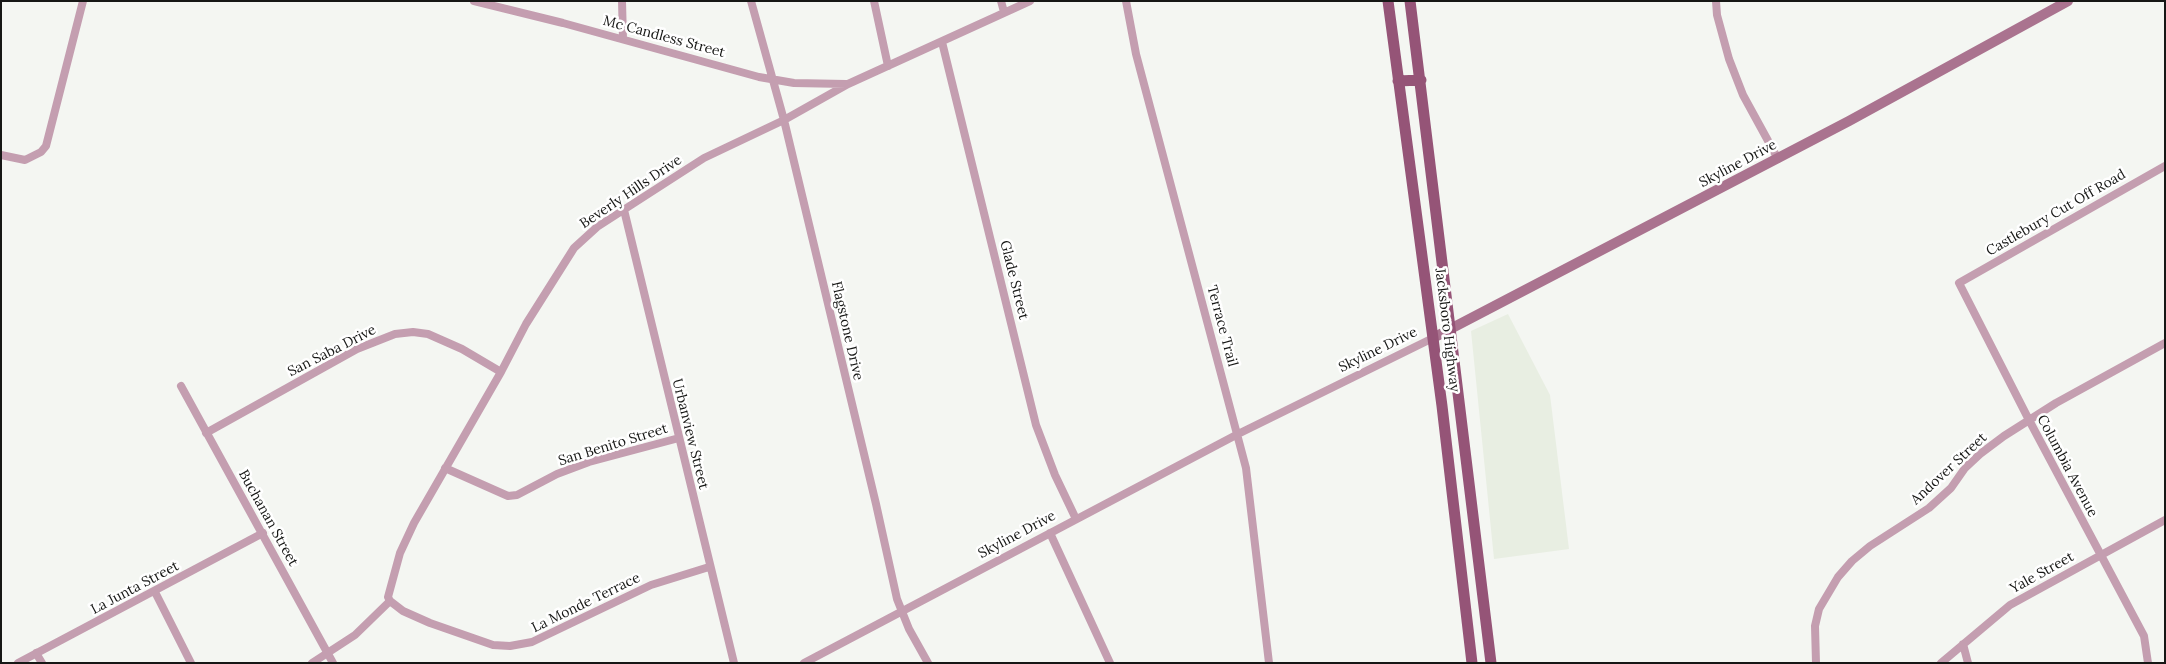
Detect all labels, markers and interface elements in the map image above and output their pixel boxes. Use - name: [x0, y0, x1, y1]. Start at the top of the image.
- street label: Mc Candless Street: [601, 13, 727, 61]
- street label: Skyline Drive: [1696, 137, 1780, 191]
- street label: Beverly Hills Drive: [577, 152, 685, 232]
- street label: Castlebury Cut Off Road: [1983, 166, 2129, 260]
- street label: Glade Street: [996, 239, 1032, 321]
- street label: Jacksboro Highway: [1431, 267, 1463, 393]
- street label: Flagstone Drive: [827, 280, 867, 382]
- street label: Terrace Trail: [1203, 284, 1241, 368]
- street label: San Saba Drive: [285, 322, 379, 380]
- street label: Skyline Drive: [1336, 324, 1420, 376]
- street label: Urbanview Street: [668, 377, 712, 491]
- street label: Columbia Avenue: [2033, 412, 2101, 520]
- street label: San Benito Street: [556, 420, 670, 470]
- street label: Andover Street: [1908, 430, 1990, 508]
- street label: Buchanan Street: [235, 467, 301, 569]
- street label: Skyline Drive: [975, 508, 1059, 562]
- street label: Yale Street: [2007, 549, 2077, 597]
- street label: La Junta Street: [88, 558, 182, 618]
- street label: La Monde Terrace: [529, 569, 643, 637]

